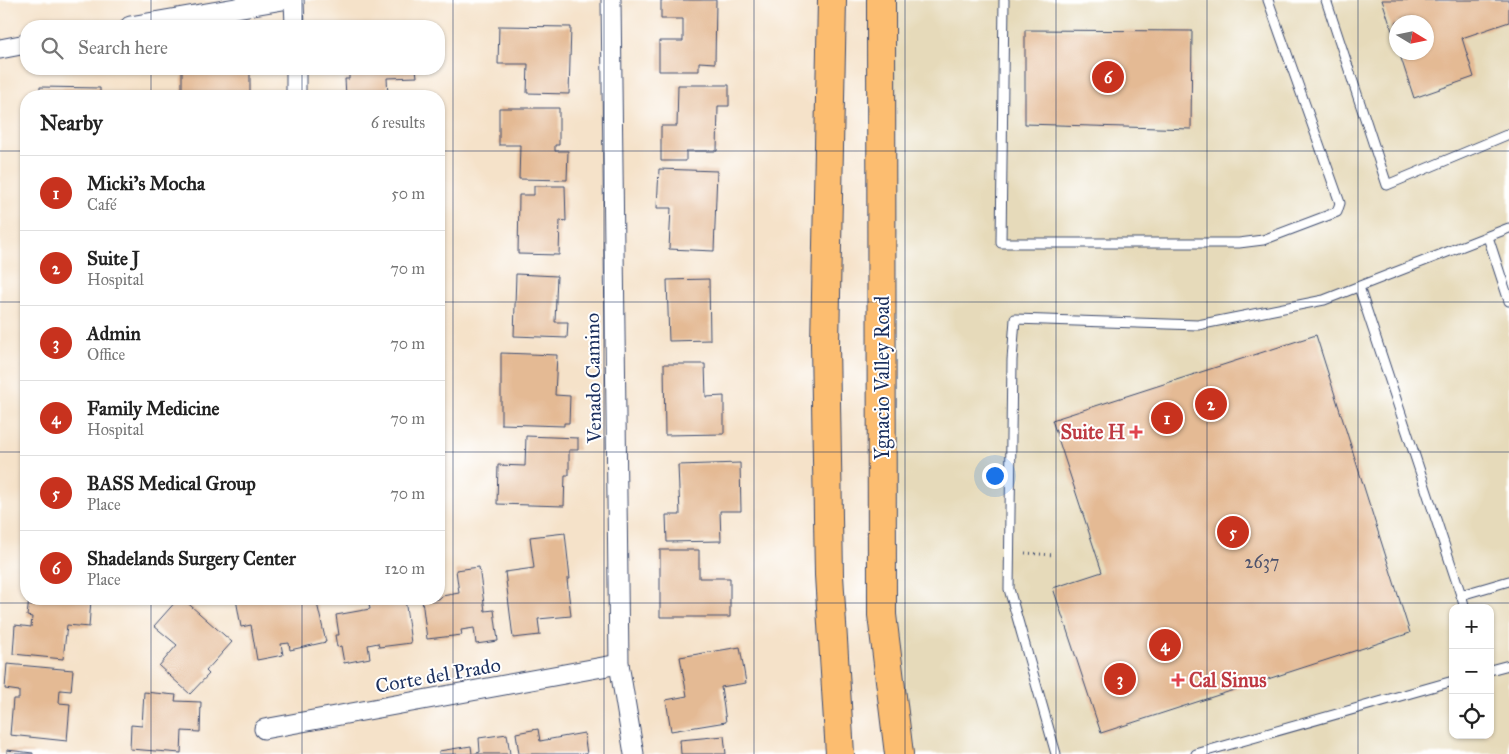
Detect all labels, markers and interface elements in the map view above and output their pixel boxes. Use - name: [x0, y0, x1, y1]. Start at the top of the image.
- north arrow: [1389, 15, 1434, 60]
- search box: [20, 20, 445, 75]
- icon: search: [38, 34, 66, 62]
- text: Search here: [78, 36, 168, 59]
- pin: 6: [1092, 58, 1124, 96]
- text: Nearby: [40, 110, 103, 136]
- text: 6 results: [371, 113, 425, 132]
- text: Micki's Mocha: [87, 172, 205, 195]
- text: 1: [53, 184, 59, 203]
- text: 50 m: [391, 184, 425, 203]
- text: Café: [87, 195, 117, 214]
- text: Suite J: [87, 247, 140, 270]
- text: 2: [52, 259, 60, 278]
- text: 70 m: [390, 259, 425, 278]
- text: Hospital: [87, 270, 144, 289]
- street label: Ygnacio Valley Road: [870, 296, 895, 460]
- street label: Venado Camino: [580, 313, 606, 444]
- text: Admin: [87, 322, 141, 345]
- text: 3: [53, 334, 59, 353]
- text: 70 m: [390, 334, 425, 353]
- text: Office: [87, 345, 125, 364]
- pin: 2: [1195, 385, 1227, 423]
- text: Family Medicine: [87, 397, 219, 420]
- pin: 1: [1151, 399, 1183, 437]
- text: 4: [52, 409, 60, 428]
- text: 70 m: [390, 409, 425, 428]
- text: Hospital: [87, 420, 144, 439]
- place label: Suite H: [1060, 420, 1125, 444]
- marker: Suite H: [1129, 425, 1143, 439]
- your location: [982, 463, 1008, 489]
- text: BASS Medical Group: [87, 472, 256, 495]
- text: 5: [52, 484, 60, 503]
- text: 70 m: [390, 484, 425, 503]
- text: Place: [87, 495, 121, 514]
- pin: 5: [1217, 513, 1249, 551]
- text: Shadelands Surgery Center: [87, 547, 296, 570]
- house number: 2637: [1245, 551, 1279, 573]
- text: 6: [52, 559, 60, 578]
- text: 120 m: [385, 559, 425, 578]
- text: Place: [87, 570, 121, 589]
- map controls: [1449, 604, 1494, 739]
- button: +: [1449, 604, 1494, 649]
- pin: 4: [1149, 626, 1181, 664]
- button: −: [1449, 649, 1494, 694]
- street label: Corte del Prado: [374, 652, 502, 698]
- pin: 3: [1104, 660, 1136, 698]
- place label: Cal Sinus: [1189, 668, 1267, 692]
- marker: Cal Sinus: [1171, 673, 1185, 687]
- button: locate: [1449, 694, 1494, 739]

